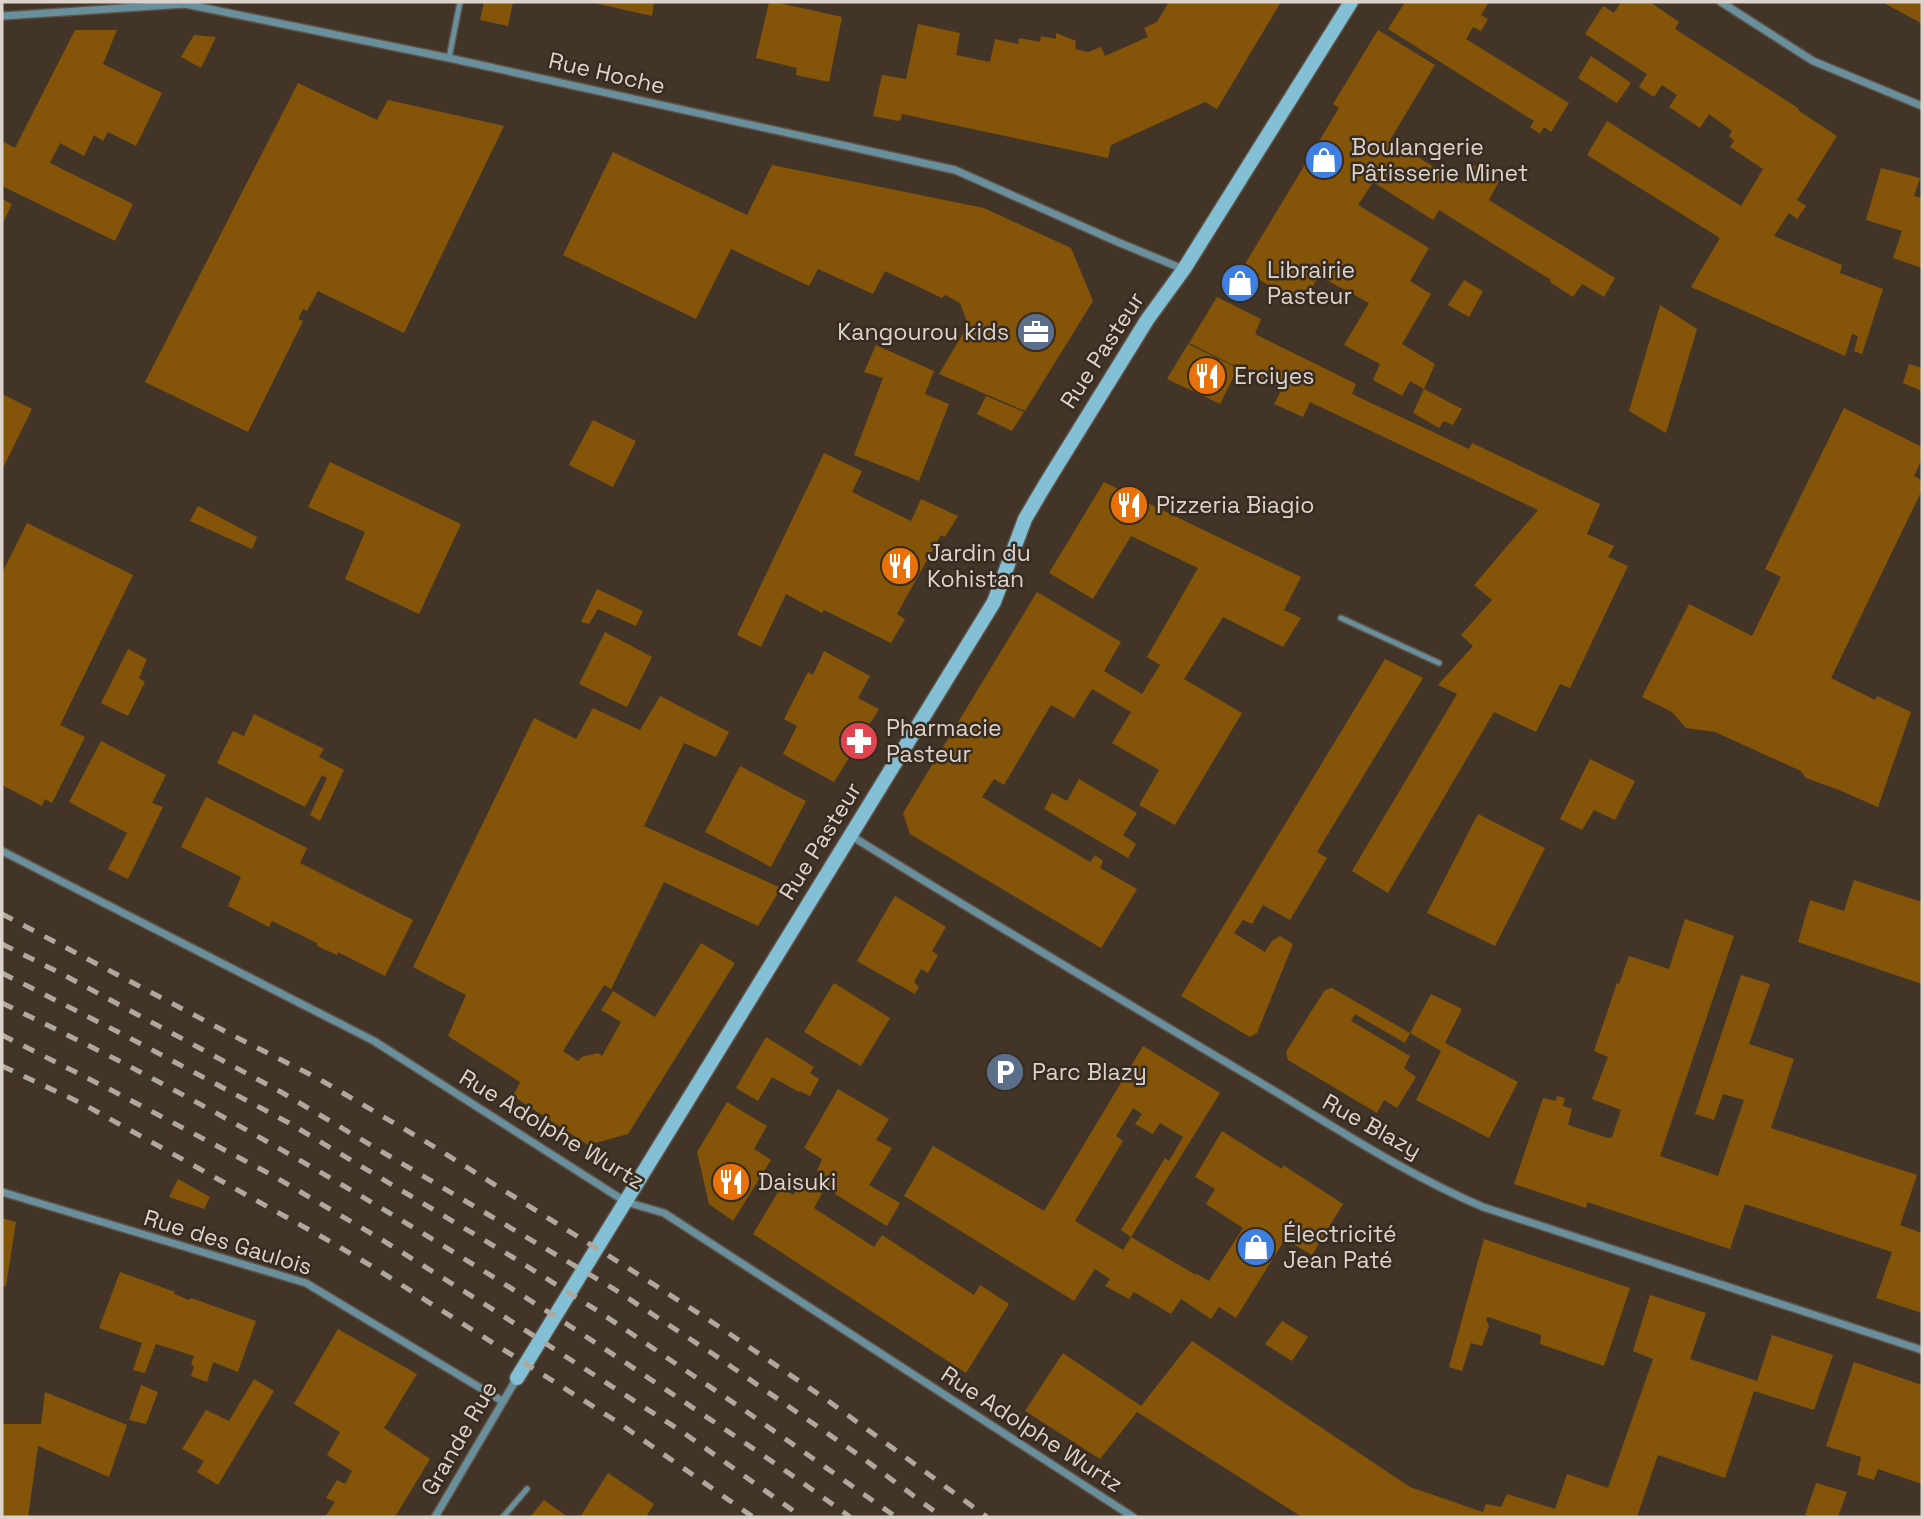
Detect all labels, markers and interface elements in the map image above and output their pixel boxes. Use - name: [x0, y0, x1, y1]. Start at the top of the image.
- street label: Rue Hoche: [546, 45, 668, 101]
- place label: Boulangerie Pâtisserie Minet: [1351, 132, 1528, 188]
- shop icon: Boulangerie Pâtisserie Minet: [1303, 139, 1345, 181]
- place label: Librairie Pasteur: [1267, 255, 1355, 311]
- shop icon: Librairie Pasteur: [1219, 262, 1261, 304]
- street label: Rue Pasteur: [1053, 286, 1151, 414]
- office icon: Kangourou kids: [1015, 311, 1057, 353]
- place label: Kangourou kids: [837, 317, 1009, 347]
- restaurant icon: Erciyes: [1186, 355, 1228, 397]
- place label: Erciyes: [1234, 361, 1314, 391]
- restaurant icon: Pizzeria Biagio: [1108, 484, 1150, 526]
- place label: Pizzeria Biagio: [1156, 490, 1314, 520]
- place label: Jardin du Kohistan: [927, 538, 1031, 594]
- restaurant icon: Jardin du Kohistan: [879, 545, 921, 587]
- place label: Pharmacie Pasteur: [886, 713, 1002, 769]
- pharmacy icon: Pharmacie Pasteur: [838, 720, 880, 762]
- street label: Rue Pasteur: [772, 777, 868, 905]
- parking icon: Parc Blazy: [984, 1051, 1026, 1093]
- place label: Parc Blazy: [1032, 1057, 1147, 1087]
- street label: Rue Adolphe Wurtz: [454, 1062, 650, 1196]
- street label: Rue Blazy: [1317, 1087, 1427, 1165]
- restaurant icon: Daisuki: [710, 1161, 752, 1203]
- place label: Daisuki: [758, 1167, 836, 1197]
- street label: Rue des Gaulois: [140, 1202, 316, 1282]
- place label: Électricité Jean Paté: [1283, 1219, 1397, 1275]
- shop icon: Électricité Jean Paté: [1235, 1226, 1277, 1268]
- street label: Rue Adolphe Wurtz: [936, 1359, 1128, 1499]
- street label: Grande Rue: [414, 1375, 504, 1501]

